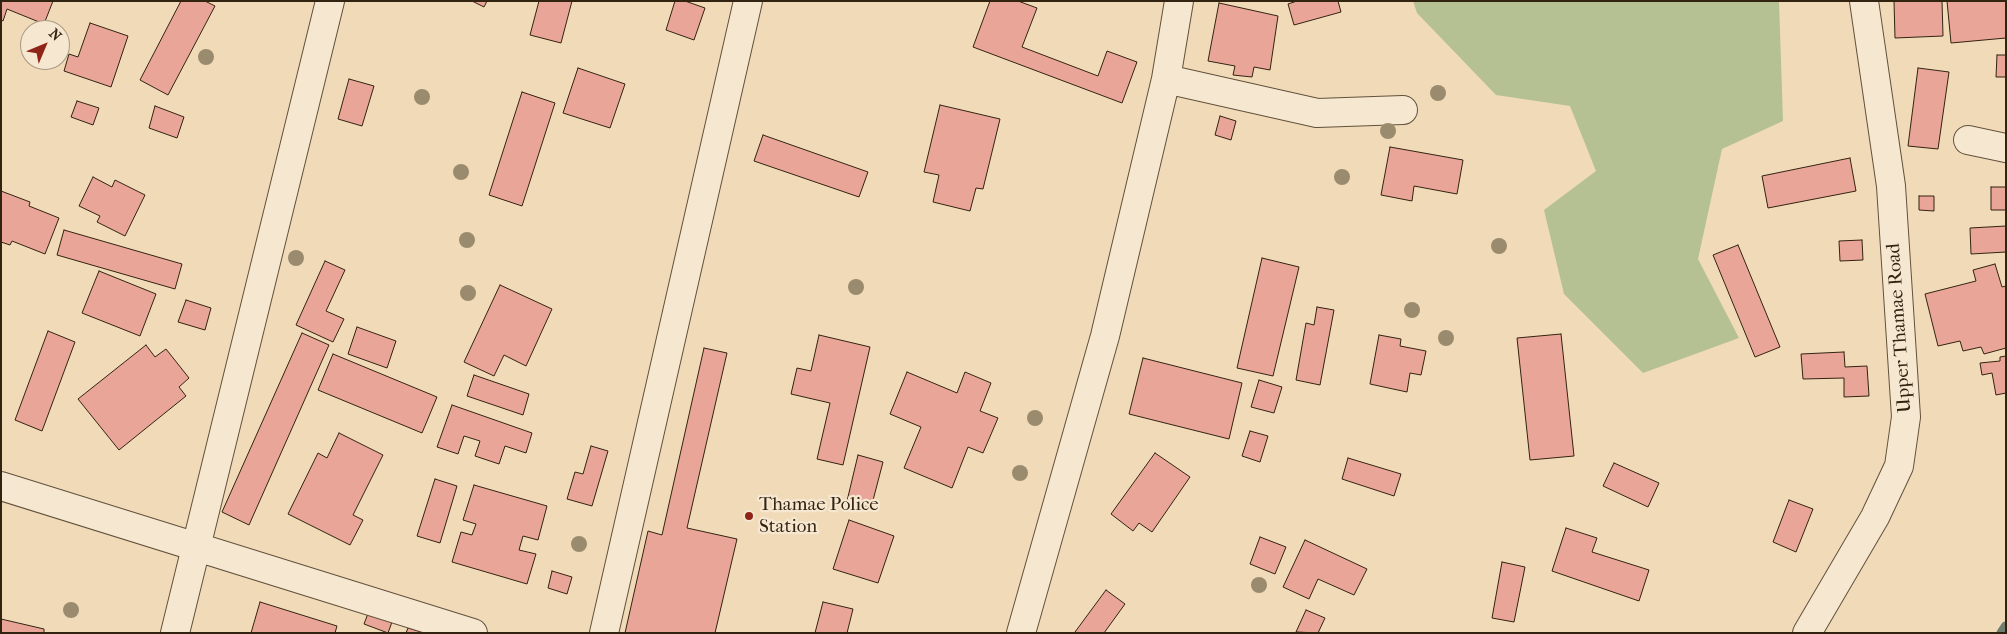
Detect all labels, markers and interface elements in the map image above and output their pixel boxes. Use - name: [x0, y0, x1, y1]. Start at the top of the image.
- north arrow: [20, 20, 70, 70]
- text: N: [45, 25, 65, 45]
- street label: Upper Thamae Road: [1883, 242, 1917, 414]
- place label: Thamae Police Station: [759, 494, 879, 538]
- marker: Thamae Police Station: [743, 510, 755, 522]

